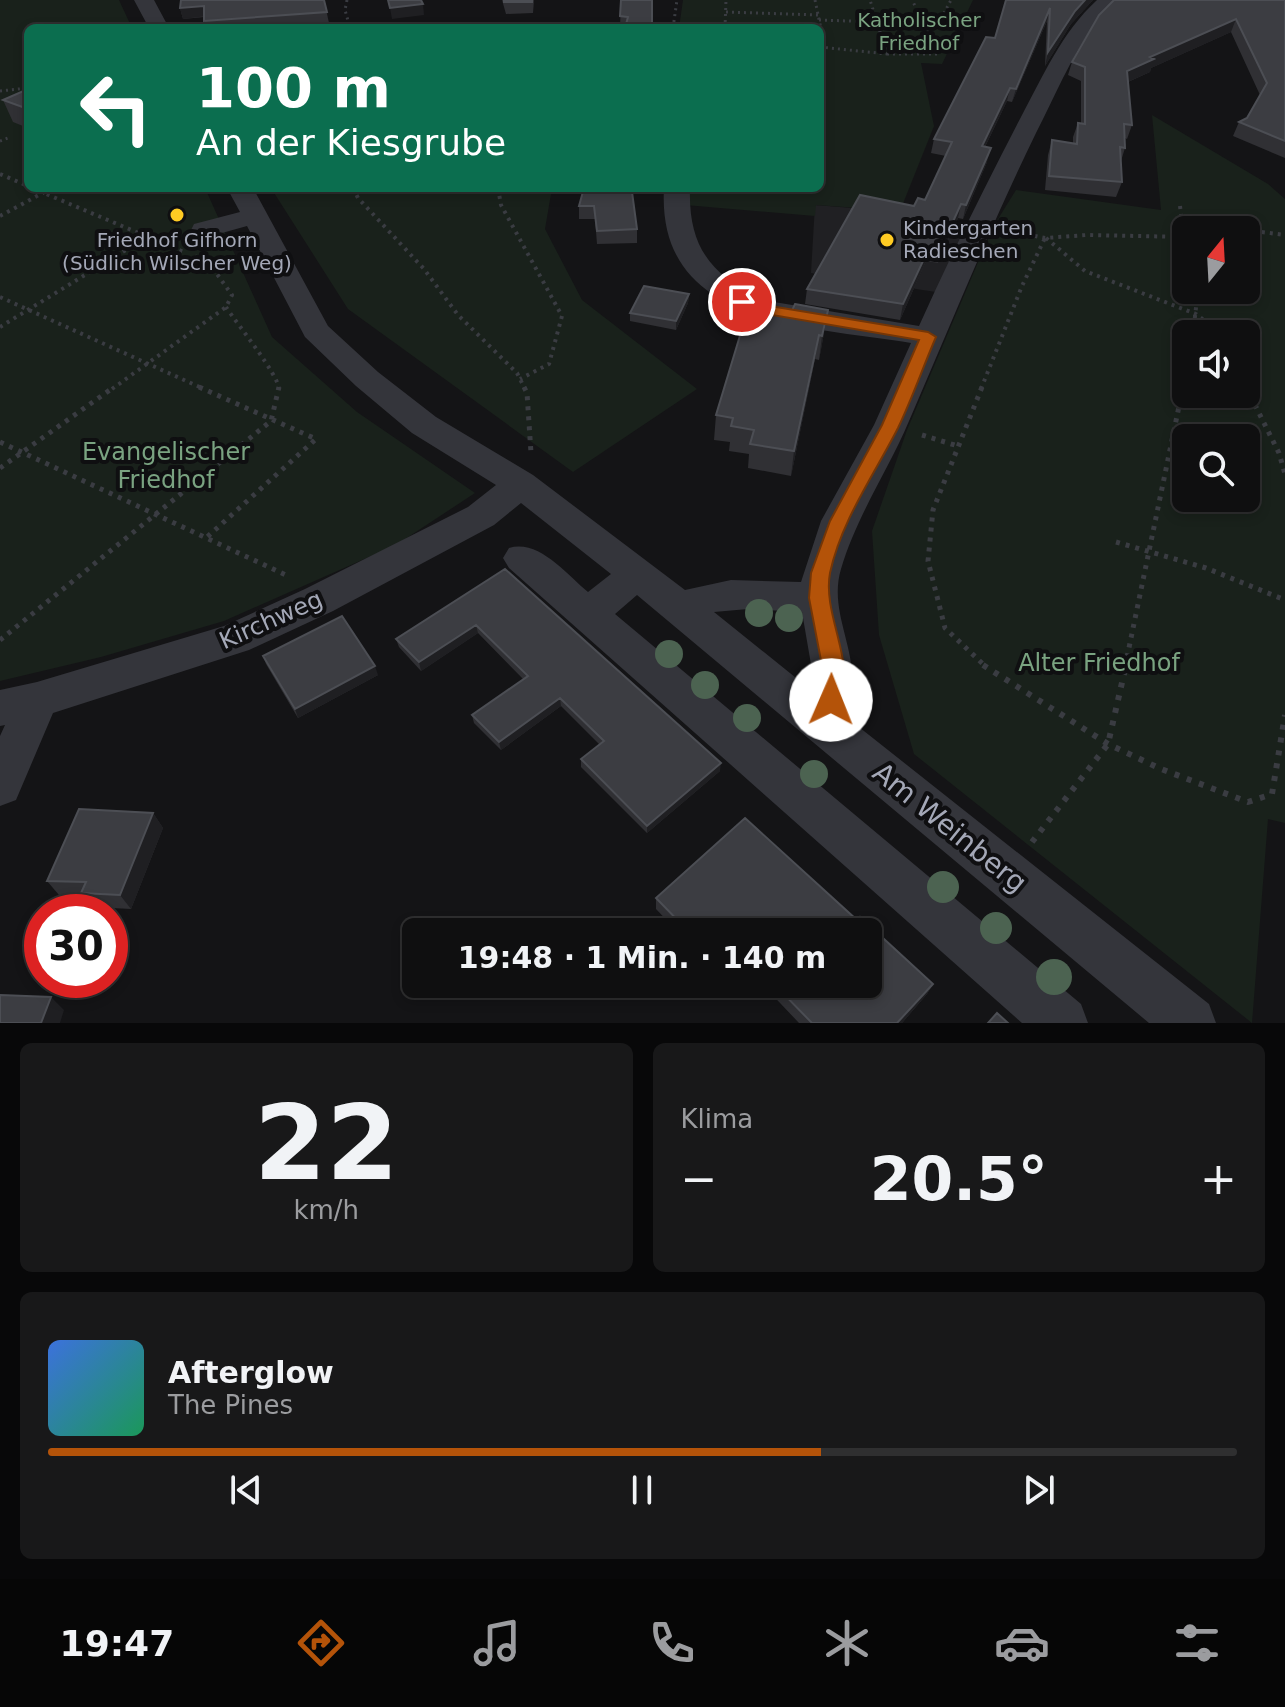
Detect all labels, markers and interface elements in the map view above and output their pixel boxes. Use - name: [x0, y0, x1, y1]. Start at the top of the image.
- park label: Katholischer Friedhof: [857, 8, 982, 55]
- text: 100 m: [196, 55, 391, 120]
- icon: left: [64, 56, 168, 160]
- text: An der Kiesgrube: [196, 122, 506, 163]
- marker: Friedhof Gifhorn (Südlich Wilscher Weg): [168, 206, 186, 224]
- place label: Kindergarten Radieschen: [903, 216, 1033, 263]
- north arrow: [1172, 216, 1260, 304]
- map controls: [1172, 216, 1260, 512]
- place label: Friedhof Gifhorn (Südlich Wilscher Weg): [62, 228, 292, 275]
- marker: Kindergarten Radieschen: [878, 231, 896, 249]
- pin: [708, 268, 776, 336]
- icon: arrive: [720, 280, 764, 324]
- button: sound: [1172, 320, 1260, 408]
- button: search: [1172, 424, 1260, 512]
- park label: Evangelischer Friedhof: [82, 438, 250, 494]
- street label: Kirchweg: [215, 585, 327, 655]
- park label: Alter Friedhof: [1018, 649, 1180, 677]
- position arrow: [789, 658, 873, 742]
- street label: Am Weinberg: [866, 755, 1033, 899]
- speed limit sign: 30: [24, 894, 128, 998]
- text: 19:48 · 1 Min. · 140 m: [458, 940, 826, 975]
- text: 22: [254, 1082, 399, 1204]
- text: Klima: [681, 1104, 753, 1134]
- text: 20.5°: [870, 1144, 1048, 1214]
- text: −: [681, 1153, 717, 1204]
- text: +: [1200, 1153, 1237, 1204]
- text: km/h: [293, 1195, 359, 1225]
- text: Afterglow: [168, 1355, 334, 1390]
- text: The Pines: [168, 1390, 293, 1420]
- icon: previous: [224, 1468, 268, 1512]
- icon: pause: [620, 1468, 664, 1512]
- icon: next: [1017, 1468, 1061, 1512]
- icon: directions: [293, 1615, 349, 1671]
- icon: music: [469, 1615, 525, 1671]
- icon: phone: [644, 1615, 700, 1671]
- icon: climate: [819, 1615, 875, 1671]
- icon: car: [994, 1615, 1050, 1671]
- icon: filters: [1169, 1615, 1225, 1671]
- text: 19:47: [60, 1623, 174, 1664]

